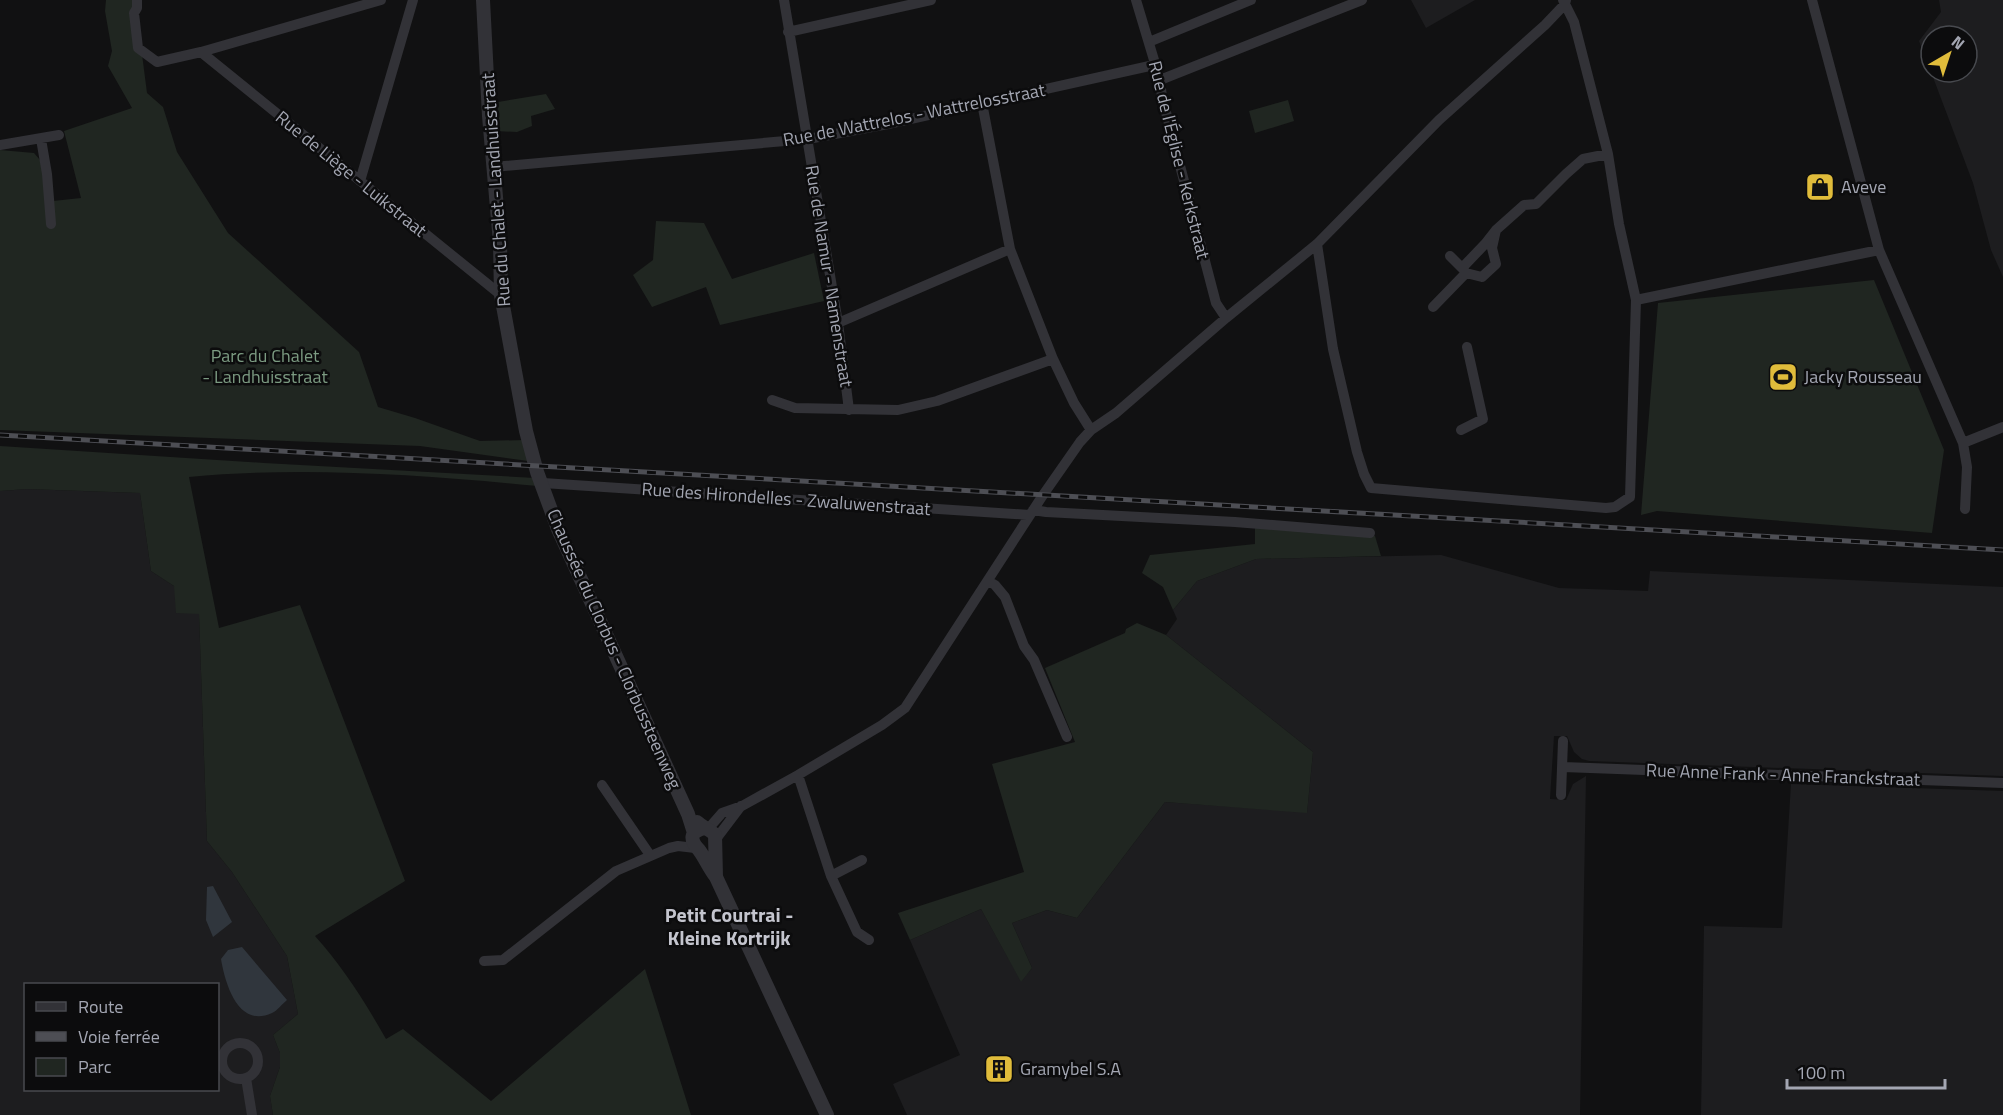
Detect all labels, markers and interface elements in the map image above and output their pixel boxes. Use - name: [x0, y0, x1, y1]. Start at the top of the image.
- north arrow: [1919, 24, 1979, 84]
- text: N: [1947, 30, 1970, 55]
- street label: Rue de l'Église - Kerkstraat: [1142, 58, 1217, 263]
- street label: Rue du Chalet - Landhuisstraat: [474, 72, 517, 308]
- street label: Rue de Wattrelos - Wattrelosstraat: [781, 76, 1048, 153]
- street label: Rue de Liège - Luikstraat: [270, 104, 433, 244]
- street label: Rue de Namur - Namenstraat: [799, 163, 860, 389]
- shop icon: Aveve: [1804, 171, 1836, 203]
- place label: Aveve: [1841, 173, 1886, 200]
- park label: Parc du Chalet - Landhuisstraat: [202, 342, 328, 390]
- sports icon: Jacky Rousseau: [1767, 361, 1799, 393]
- place label: Jacky Rousseau: [1804, 363, 1922, 390]
- street label: Rue des Hirondelles - Zwaluwenstraat: [641, 475, 932, 522]
- street label: Chaussée du Clorbus - Clorbussteenweg: [540, 504, 689, 793]
- street label: Rue Anne Frank - Anne Franckstraat: [1646, 756, 1921, 793]
- district label: Petit Courtrai - Kleine Kortrijk: [665, 899, 793, 953]
- legend: [24, 983, 219, 1091]
- text: Route: [78, 993, 123, 1020]
- text: Voie ferrée: [78, 1023, 160, 1050]
- scale bar: [1787, 1052, 1944, 1090]
- text: Parc: [78, 1053, 112, 1080]
- building icon: Gramybel S.A: [983, 1053, 1015, 1085]
- place label: Gramybel S.A: [1020, 1055, 1121, 1082]
- text: 100 m: [1796, 1059, 1845, 1086]

